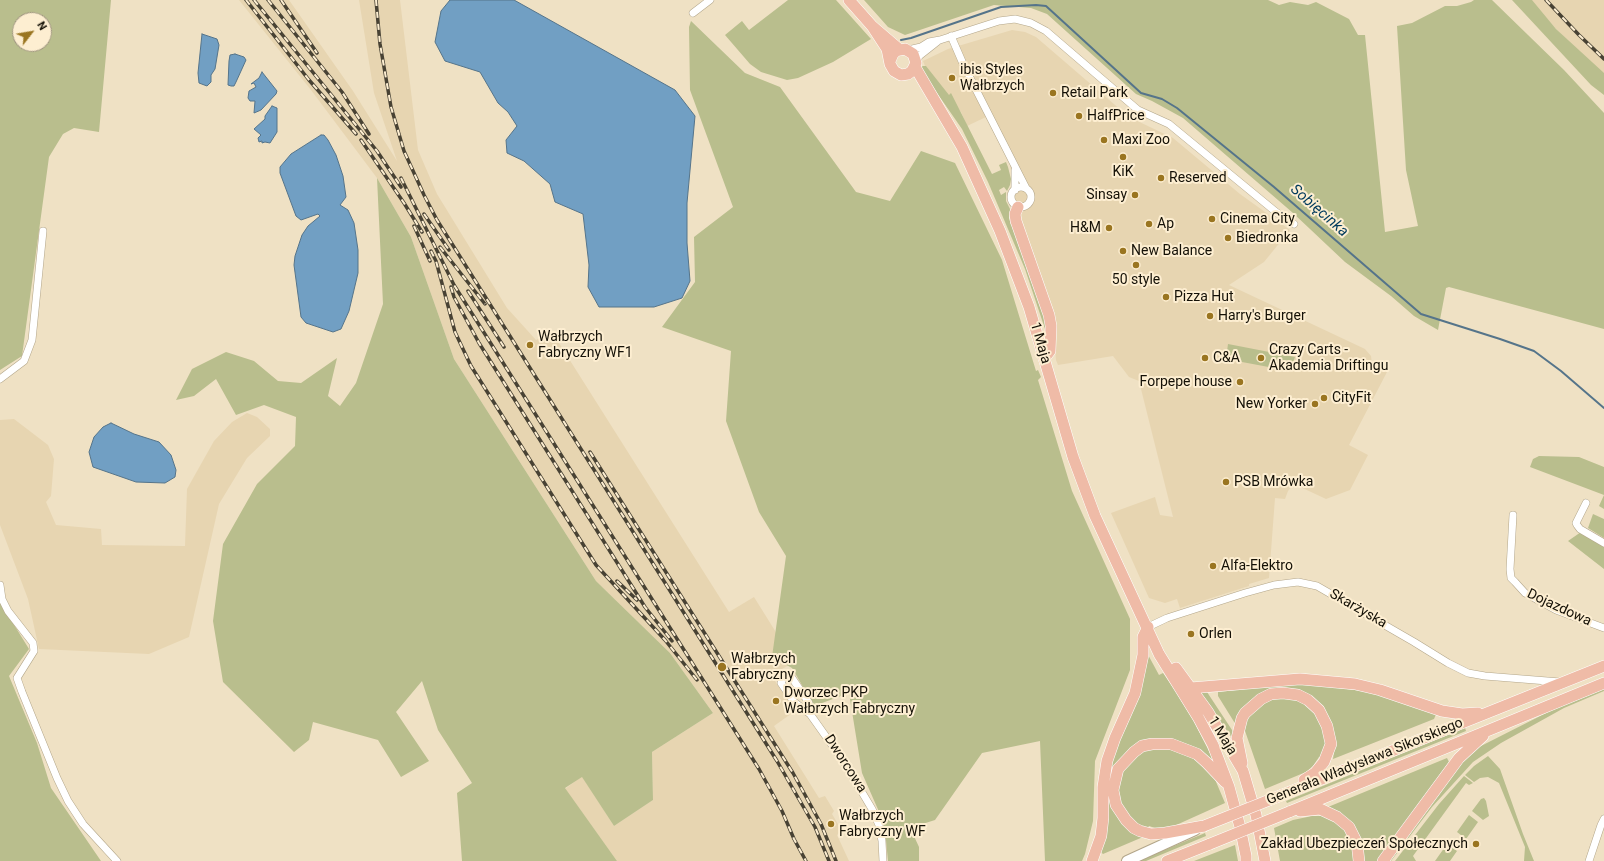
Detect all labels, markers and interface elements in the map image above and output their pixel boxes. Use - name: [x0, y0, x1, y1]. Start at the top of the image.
- north arrow: [12, 12, 52, 52]
- text: N: [34, 19, 49, 33]
- place label: ibis Styles Wałbrzych: [960, 62, 1025, 94]
- marker: ibis Styles Wałbrzych: [947, 73, 957, 83]
- place label: Retail Park: [1061, 85, 1128, 101]
- marker: Retail Park: [1048, 88, 1058, 98]
- place label: HalfPrice: [1087, 108, 1145, 124]
- marker: HalfPrice: [1074, 111, 1084, 121]
- place label: Maxi Zoo: [1112, 132, 1170, 148]
- marker: Maxi Zoo: [1099, 135, 1109, 145]
- marker: KiK: [1118, 152, 1128, 162]
- place label: KiK: [1113, 164, 1133, 180]
- place label: Reserved: [1169, 170, 1227, 186]
- marker: Reserved: [1156, 173, 1166, 183]
- water label: Sobięcinka: [1286, 181, 1352, 241]
- place label: Sinsay: [1086, 187, 1127, 203]
- marker: Sinsay: [1130, 190, 1140, 200]
- place label: Cinema City: [1220, 211, 1295, 227]
- marker: Cinema City: [1207, 214, 1217, 224]
- place label: Ap: [1157, 216, 1174, 232]
- marker: Ap: [1144, 219, 1154, 229]
- place label: H&M: [1070, 220, 1101, 236]
- marker: H&M: [1104, 223, 1114, 233]
- place label: Biedronka: [1236, 230, 1298, 246]
- marker: Biedronka: [1223, 233, 1233, 243]
- place label: New Balance: [1131, 243, 1212, 259]
- marker: New Balance: [1118, 246, 1128, 256]
- marker: 50 style: [1131, 260, 1141, 270]
- place label: 50 style: [1112, 272, 1160, 288]
- place label: Pizza Hut: [1174, 289, 1234, 305]
- marker: Pizza Hut: [1161, 292, 1171, 302]
- place label: Harry's Burger: [1218, 308, 1306, 324]
- marker: Harry's Burger: [1205, 311, 1215, 321]
- street label: 1 Maja: [1026, 320, 1054, 366]
- place label: Wałbrzych Fabryczny WF1: [538, 329, 633, 362]
- marker: Wałbrzych Fabryczny WF1: [525, 340, 535, 350]
- place label: Crazy Carts - Akademia Driftingu: [1269, 342, 1388, 374]
- place label: C&A: [1213, 350, 1240, 366]
- marker: C&A: [1200, 353, 1210, 363]
- marker: Crazy Carts - Akademia Driftingu: [1256, 353, 1266, 363]
- place label: Forpepe house: [1140, 374, 1232, 390]
- marker: Forpepe house: [1235, 377, 1245, 387]
- place label: CityFit: [1332, 390, 1371, 406]
- marker: CityFit: [1319, 393, 1329, 403]
- place label: New Yorker: [1236, 396, 1307, 412]
- marker: New Yorker: [1310, 399, 1320, 409]
- place label: PSB Mrówka: [1234, 474, 1313, 490]
- marker: PSB Mrówka: [1221, 477, 1231, 487]
- place label: Alfa-Elektro: [1221, 558, 1293, 574]
- marker: Alfa-Elektro: [1208, 561, 1218, 571]
- street label: Skarżyska: [1326, 586, 1390, 632]
- street label: Dojazdowa: [1524, 586, 1594, 630]
- place label: Orlen: [1199, 626, 1232, 642]
- marker: Orlen: [1186, 629, 1196, 639]
- place label: Wałbrzych Fabryczny: [731, 651, 796, 684]
- marker: Wałbrzych Fabryczny: [716, 661, 728, 673]
- place label: Dworzec PKP Wałbrzych Fabryczny: [784, 685, 915, 718]
- marker: Dworzec PKP Wałbrzych Fabryczny: [771, 696, 781, 706]
- street label: 1 Maja: [1204, 714, 1240, 758]
- street label: Generała Władysława Sikorskiego: [1264, 715, 1466, 809]
- street label: Dworcowa: [820, 732, 870, 796]
- place label: Wałbrzych Fabryczny WF: [839, 808, 926, 840]
- marker: Wałbrzych Fabryczny WF: [826, 819, 836, 829]
- place label: Zakład Ubezpieczeń Społecznych: [1260, 836, 1468, 852]
- marker: Zakład Ubezpieczeń Społecznych: [1471, 839, 1481, 849]

